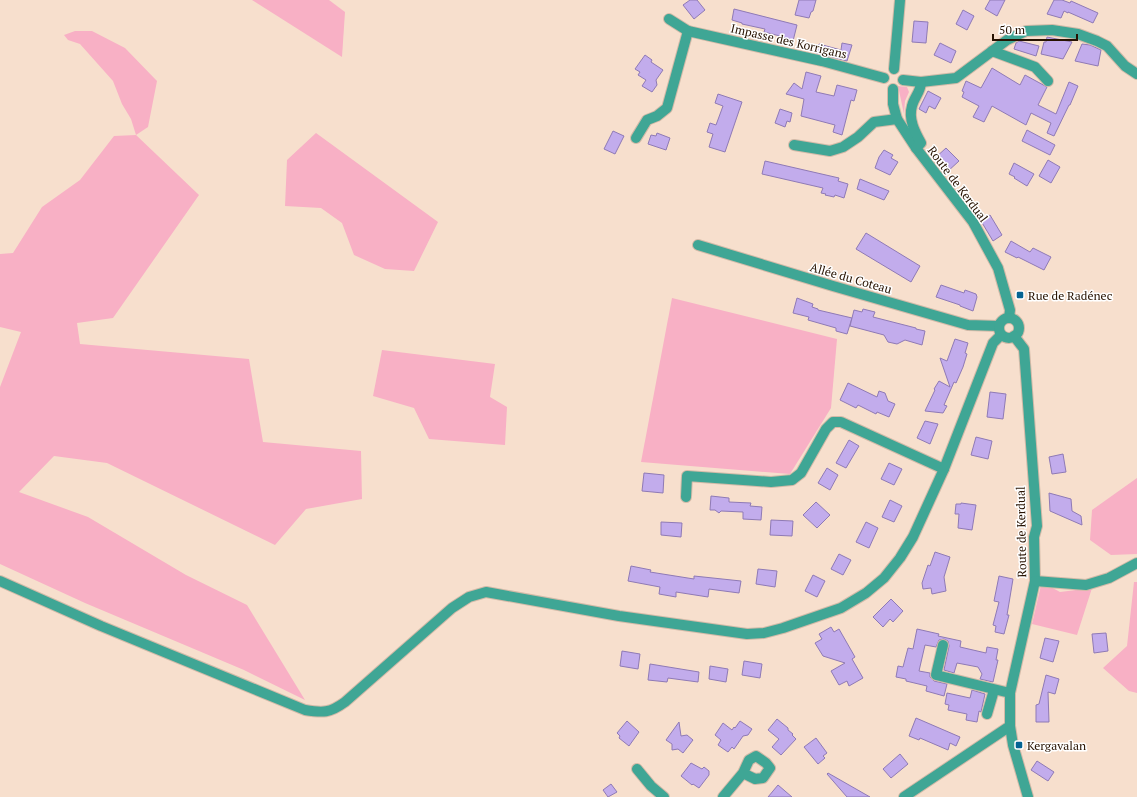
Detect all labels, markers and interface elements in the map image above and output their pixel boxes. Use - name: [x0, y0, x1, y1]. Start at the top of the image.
- scale bar: [993, 16, 1077, 42]
- street label: Impasse des Korrigans: [729, 20, 849, 62]
- text: 50 m: [999, 22, 1026, 37]
- street label: Route de Kerdual: [925, 143, 992, 225]
- street label: Allée du Coteau: [808, 259, 894, 297]
- place label: Rue de Radénec: [1028, 288, 1113, 303]
- marker: Rue de Radénec: [1015, 290, 1025, 300]
- street label: Route de Kerdual: [1013, 486, 1029, 578]
- place label: Kergavalan: [1027, 738, 1086, 753]
- marker: Kergavalan: [1014, 740, 1024, 750]

